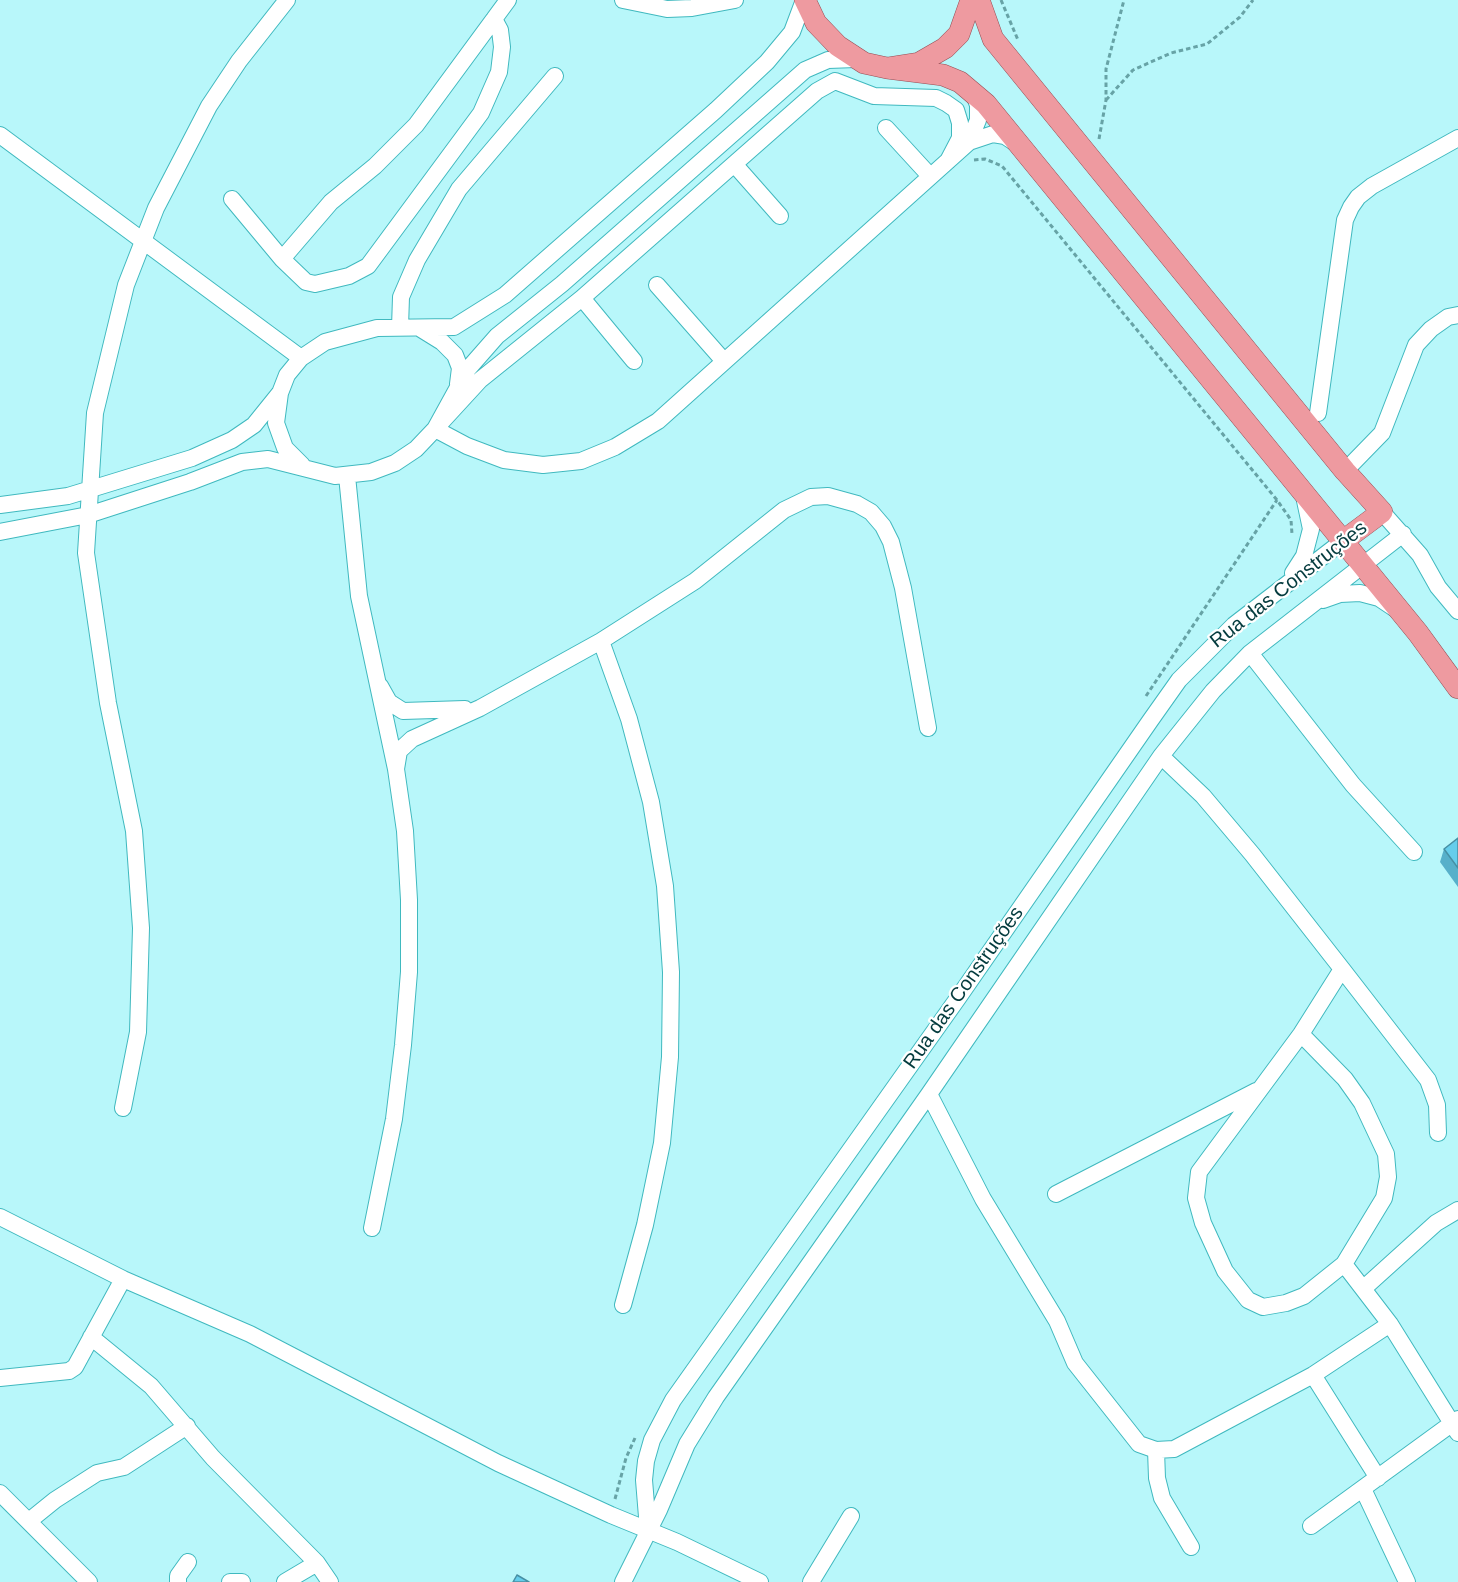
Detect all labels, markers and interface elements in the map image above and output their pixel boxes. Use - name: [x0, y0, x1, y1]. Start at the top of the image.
- street label: Rua das Construções: [1206, 516, 1372, 654]
- street label: Rua das Construções: [899, 902, 1029, 1074]

